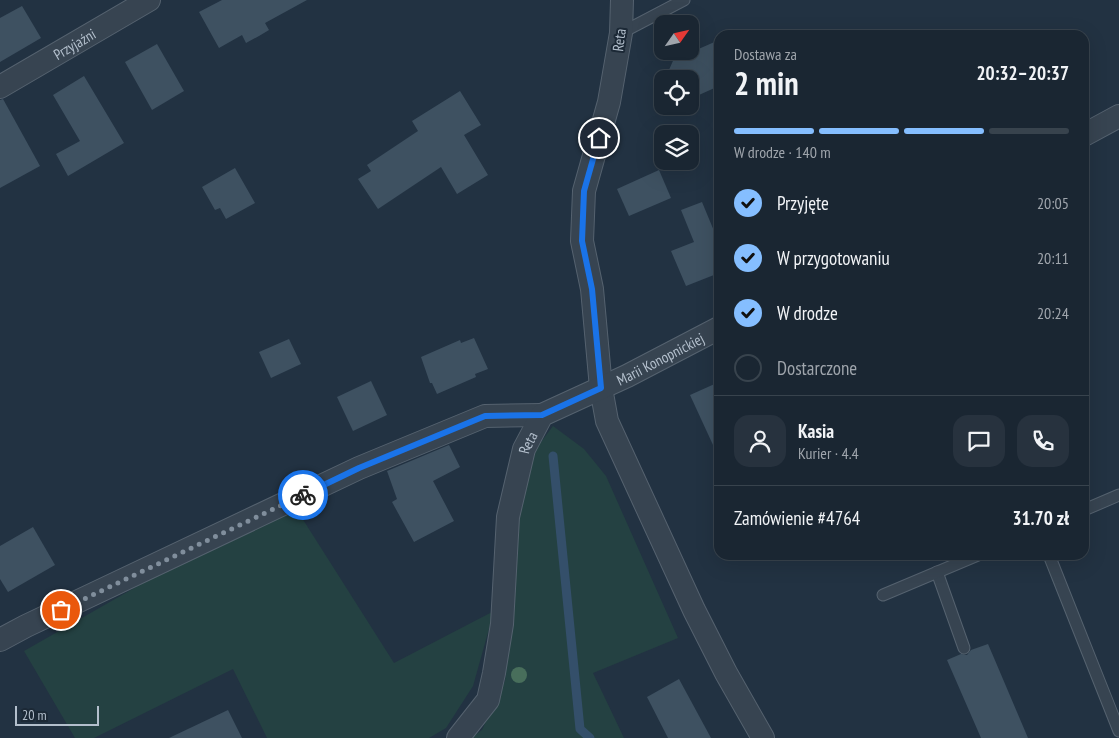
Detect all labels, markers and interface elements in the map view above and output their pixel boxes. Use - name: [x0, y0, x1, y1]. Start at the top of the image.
- north arrow: [654, 15, 699, 60]
- map controls: [654, 15, 699, 170]
- street label: Przyjaźni: [50, 24, 99, 63]
- street label: Reta: [608, 27, 630, 53]
- text: Dostawa za: [734, 44, 797, 64]
- text: 20:32–20:37: [976, 61, 1069, 85]
- text: 2 min: [734, 62, 799, 104]
- button: locate: [654, 70, 699, 115]
- pin: [578, 117, 620, 159]
- icon: home: [585, 124, 613, 152]
- button: layers: [654, 125, 699, 170]
- text: W drodze · 140 m: [734, 142, 831, 162]
- icon: check: [734, 189, 762, 217]
- text: Przyjęte: [777, 191, 829, 215]
- text: 20:05: [1037, 193, 1069, 213]
- icon: check: [734, 244, 762, 272]
- text: W przygotowaniu: [777, 246, 890, 270]
- text: 20:11: [1037, 248, 1069, 268]
- icon: check: [734, 299, 762, 327]
- text: W drodze: [777, 301, 838, 325]
- text: 20:24: [1037, 303, 1069, 323]
- street label: Marii Konopnickiej: [613, 328, 707, 389]
- text: Dostarczone: [777, 356, 857, 380]
- button: person: [734, 415, 786, 467]
- button: chat: [953, 415, 1005, 467]
- button: phone: [1017, 415, 1069, 467]
- text: Kasia: [798, 419, 834, 443]
- street label: Reta: [514, 428, 541, 455]
- text: Kurier · 4.4: [798, 443, 859, 463]
- courier: [278, 470, 328, 520]
- icon: bike: [289, 481, 317, 509]
- text: Zamówienie #4764: [734, 506, 860, 530]
- text: 31.70 zł: [1012, 506, 1069, 530]
- pin: [40, 589, 82, 631]
- icon: bag: [47, 596, 75, 624]
- scale bar: [15, 703, 99, 726]
- text: 20 m: [22, 706, 47, 724]

